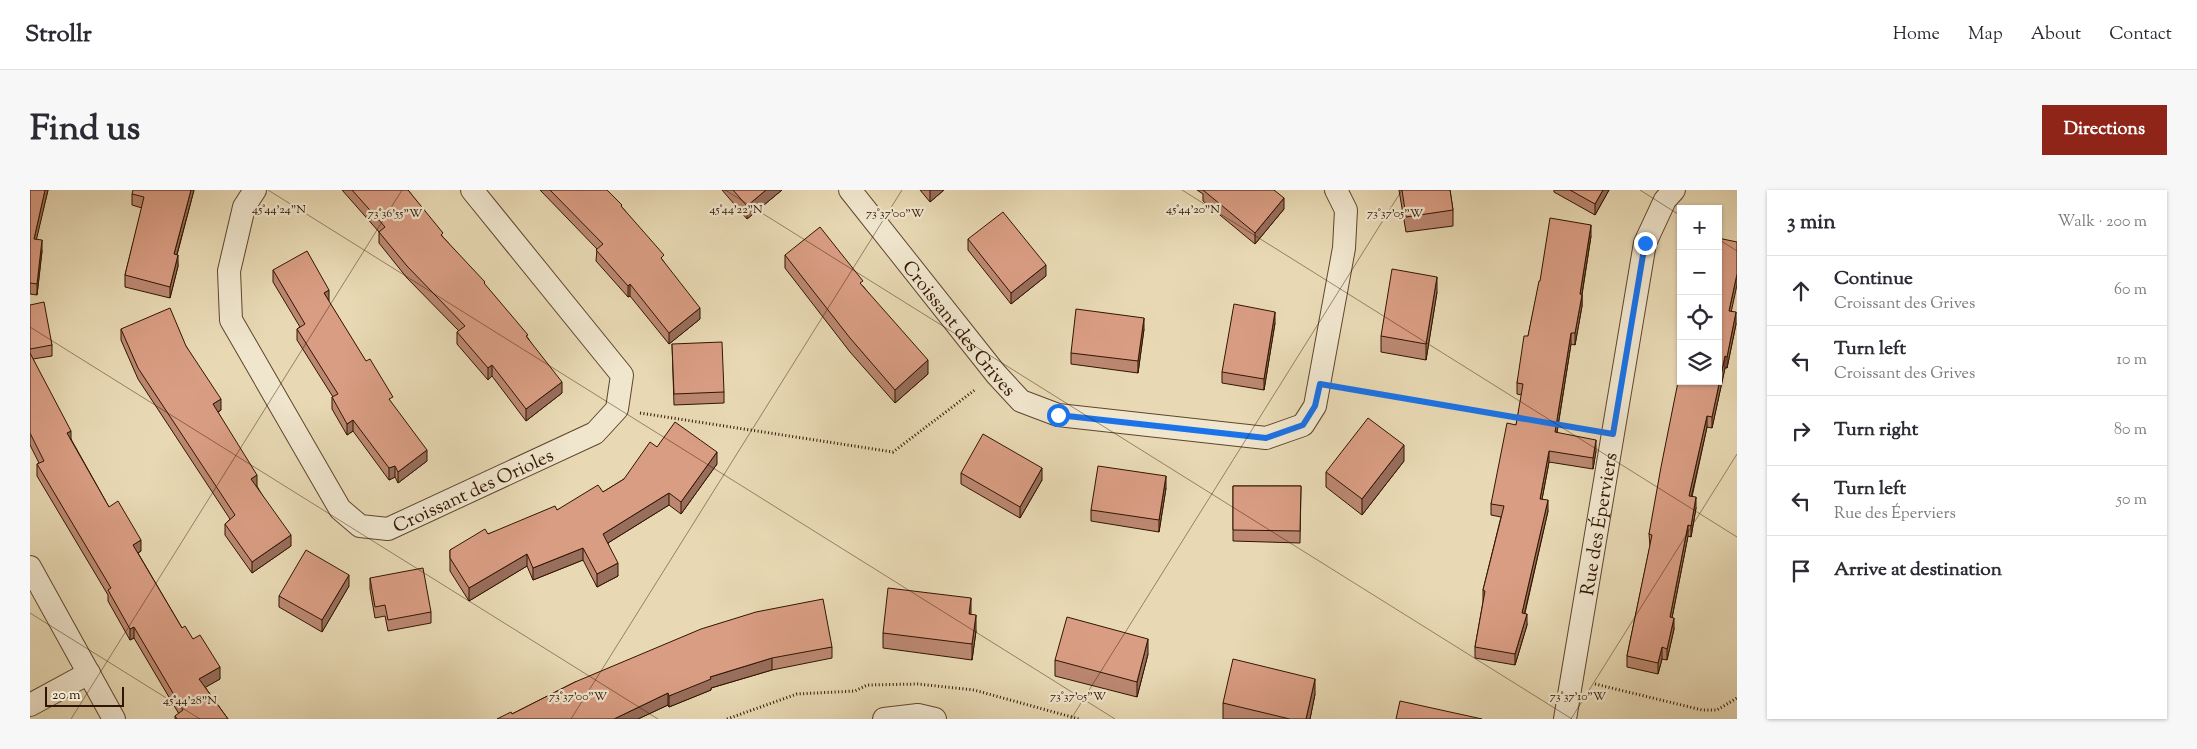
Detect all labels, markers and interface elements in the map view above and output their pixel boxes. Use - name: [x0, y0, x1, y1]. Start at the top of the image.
- text: Strollr: [25, 18, 92, 52]
- text: Home: [1893, 22, 1940, 48]
- text: Map: [1968, 22, 2003, 48]
- text: About: [2031, 22, 2081, 48]
- text: Contact: [2109, 22, 2172, 48]
- text: Find us: [30, 105, 140, 156]
- button: Directions: [2042, 105, 2167, 155]
- text: 45°44'24"N: [252, 201, 306, 219]
- text: 45°44'22"N: [709, 201, 763, 219]
- text: 45°44'20"N: [1166, 201, 1220, 219]
- text: 73°36'55"W: [368, 205, 423, 223]
- text: 73°37'00"W: [866, 205, 925, 223]
- text: 73°37'05"W: [1367, 205, 1424, 223]
- map controls: [1677, 205, 1722, 385]
- button: +: [1677, 205, 1722, 250]
- text: 3 min: [1787, 208, 1836, 238]
- text: Walk · 200 m: [2058, 211, 2147, 234]
- route end: [1634, 232, 1657, 255]
- button: −: [1677, 250, 1722, 295]
- street label: Croissant des Grives: [895, 255, 1021, 403]
- text: Continue: [1834, 266, 1913, 293]
- icon: ahead: [1787, 277, 1815, 305]
- text: 60 m: [2114, 279, 2147, 302]
- text: Croissant des Grives: [1834, 293, 1975, 316]
- button: locate: [1677, 295, 1722, 340]
- text: Turn left: [1834, 336, 1906, 363]
- button: layers: [1677, 340, 1722, 385]
- icon: left: [1787, 347, 1815, 375]
- text: 10 m: [2117, 349, 2147, 372]
- text: Croissant des Grives: [1834, 363, 1975, 386]
- route start: [1047, 404, 1070, 427]
- icon: right: [1787, 417, 1815, 445]
- text: Turn right: [1834, 417, 1918, 444]
- text: 80 m: [2114, 419, 2147, 442]
- street label: Croissant des Orioles: [389, 443, 559, 541]
- street label: Rue des Éperviers: [1575, 451, 1626, 598]
- text: Turn left: [1834, 476, 1906, 503]
- icon: left: [1787, 487, 1815, 515]
- text: 50 m: [2116, 489, 2147, 512]
- text: Rue des Éperviers: [1834, 503, 1956, 526]
- icon: arrive: [1787, 557, 1815, 585]
- text: Arrive at destination: [1834, 557, 2002, 584]
- scale bar: [45, 684, 124, 707]
- text: 20 m: [52, 686, 81, 706]
- text: 73°37'00"W: [549, 688, 608, 706]
- text: 73°37'05"W: [1050, 688, 1107, 706]
- text: 73°37'10"W: [1550, 688, 1607, 706]
- text: 45°44'28"N: [163, 692, 217, 710]

